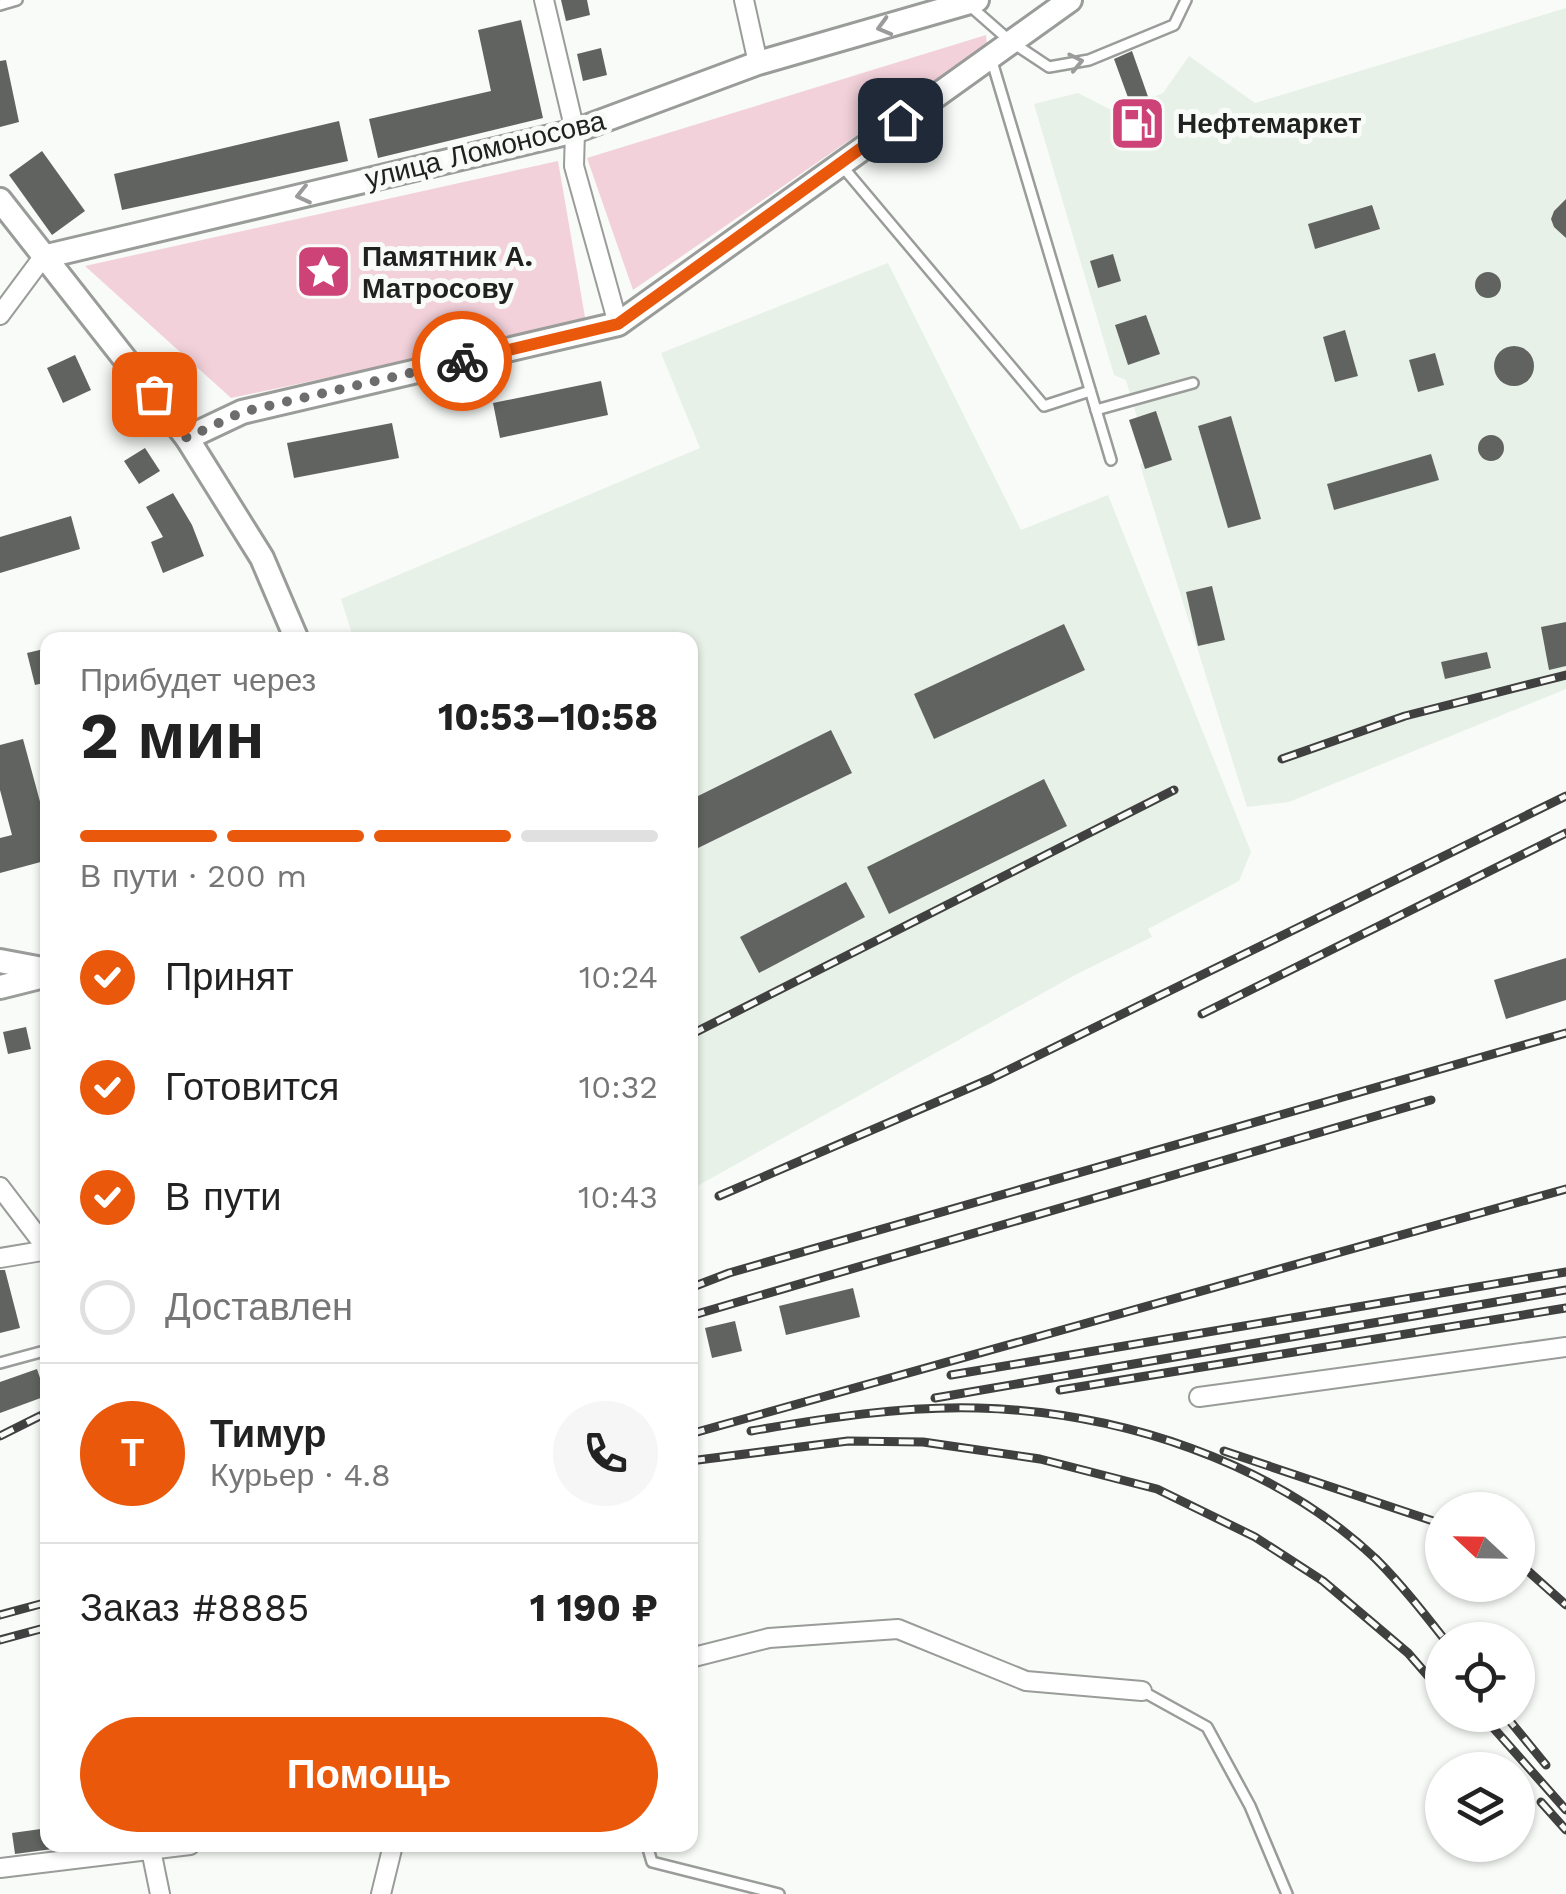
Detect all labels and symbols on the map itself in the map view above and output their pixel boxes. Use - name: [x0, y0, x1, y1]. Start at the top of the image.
- one-way arrow: [876, 15, 893, 36]
- one-way arrow: [1068, 52, 1085, 73]
- pin: [858, 78, 943, 163]
- fuel station icon: Нефтемаркет: [1108, 93, 1168, 153]
- street label: улица Ломоносова: [362, 104, 609, 195]
- place label: Нефтемаркет: [1177, 107, 1362, 140]
- one-way arrow: [295, 183, 312, 204]
- place label: Памятник А. Матросову: [362, 240, 533, 305]
- place icon: Памятник А. Матросову: [293, 242, 353, 302]
- courier: [412, 311, 512, 411]
- pin: [112, 352, 197, 437]
- north arrow: [1425, 1492, 1535, 1602]

